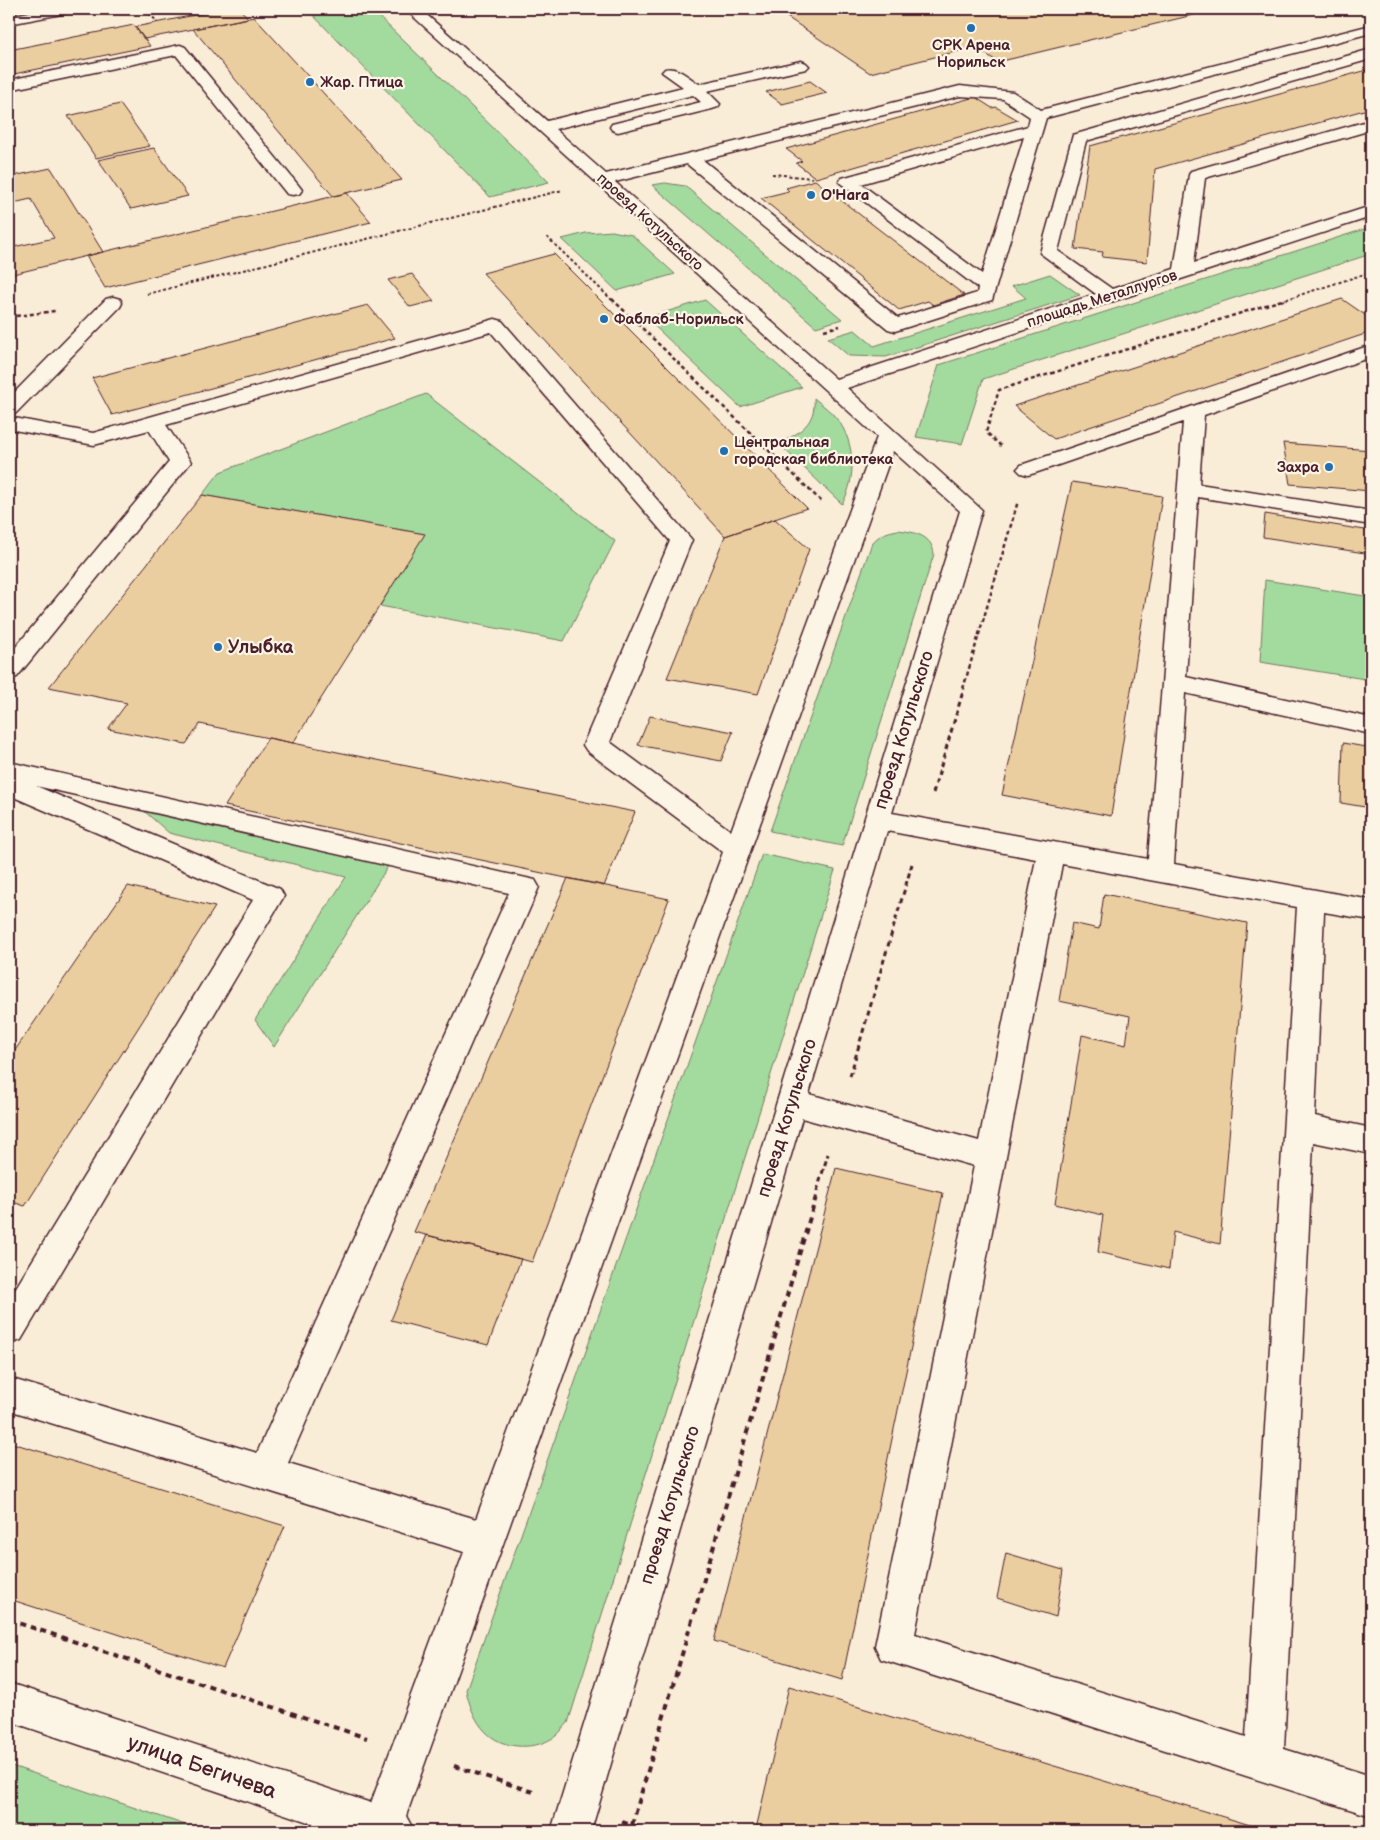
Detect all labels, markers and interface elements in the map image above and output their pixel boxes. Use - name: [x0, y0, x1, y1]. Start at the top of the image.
- marker: СРК Арена Норильск: [965, 22, 977, 34]
- place label: СРК Арена Норильск: [932, 36, 1010, 72]
- place label: Жар. Птица: [320, 73, 403, 92]
- marker: Жар. Птица: [304, 76, 316, 88]
- street label: проезд Котульского: [593, 169, 707, 275]
- place label: O'Hara: [821, 186, 869, 205]
- marker: O'Hara: [805, 189, 817, 201]
- street label: площадь Металлургов: [1024, 266, 1180, 332]
- place label: Фаблаб-Норильск: [614, 310, 744, 329]
- marker: Фаблаб-Норильск: [598, 313, 610, 325]
- place label: Центральная городская библиотека: [734, 433, 894, 469]
- marker: Центральная городская библиотека: [718, 445, 730, 457]
- place label: Захра: [1277, 458, 1319, 477]
- marker: Захра: [1323, 461, 1335, 473]
- place label: Улыбка: [228, 637, 294, 658]
- marker: Улыбка: [212, 641, 224, 653]
- street label: проезд Котульского: [870, 648, 938, 812]
- street label: проезд Котульского: [753, 1036, 821, 1200]
- street label: проезд Котульского: [636, 1423, 704, 1587]
- street label: улица Бегичева: [124, 1730, 280, 1804]

